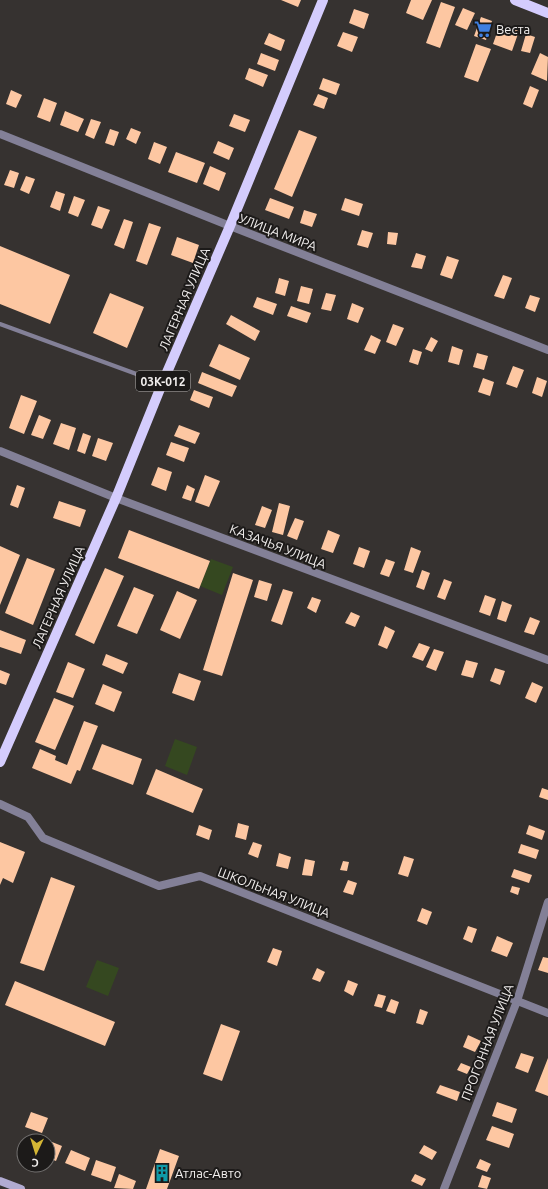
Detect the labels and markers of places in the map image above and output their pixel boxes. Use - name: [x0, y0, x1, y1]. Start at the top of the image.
- supermarket icon: Веста: [473, 19, 493, 39]
- place label: Веста: [496, 22, 530, 36]
- building icon: Атлас-Авто: [152, 1163, 172, 1183]
- place label: Атлас-Авто: [175, 1166, 241, 1180]

